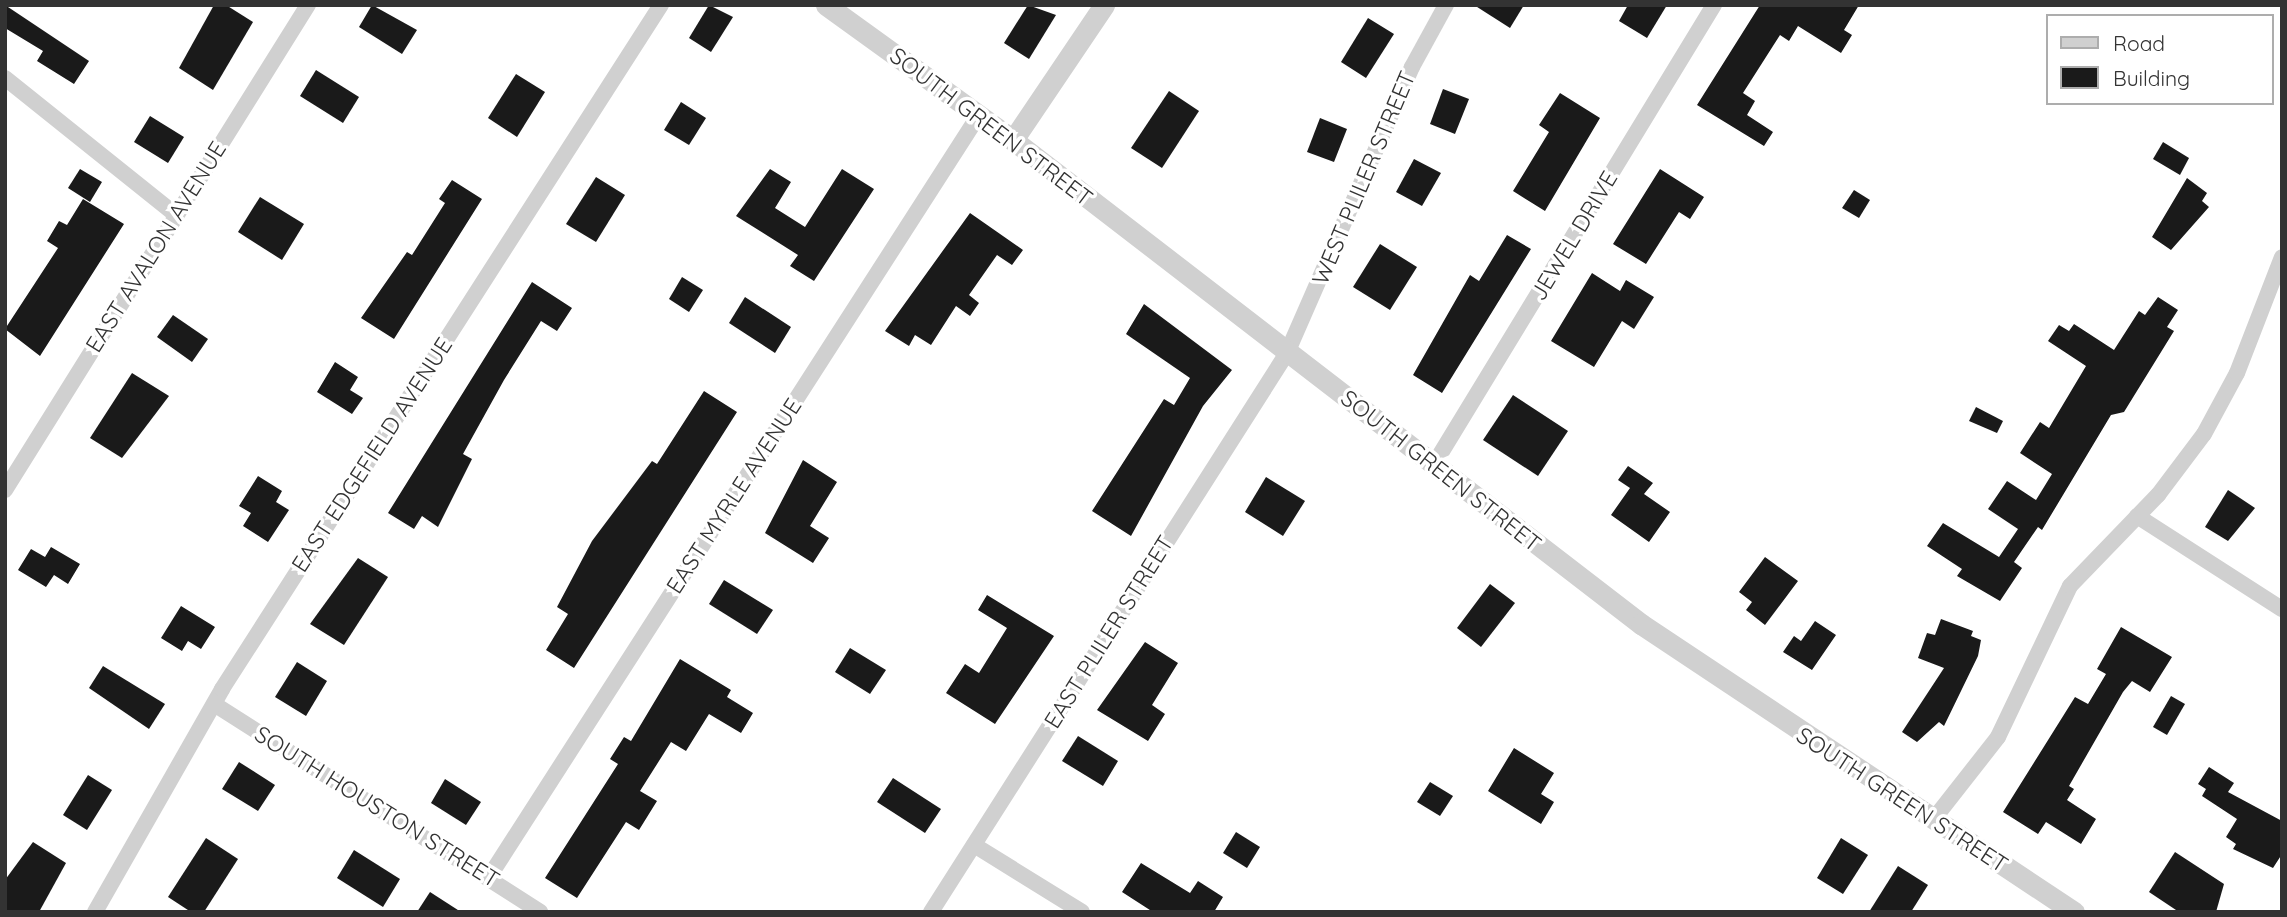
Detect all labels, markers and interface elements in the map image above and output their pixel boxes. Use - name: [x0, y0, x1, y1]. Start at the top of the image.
- legend: [2046, 14, 2273, 105]
- text: Road: [2113, 30, 2165, 56]
- street label: SOUTH GREEN STREET: [884, 42, 1098, 212]
- text: Building: [2113, 65, 2190, 91]
- street label: WEST PLILER STREET: [1306, 67, 1422, 289]
- street label: EAST AVALON AVENUE: [80, 137, 232, 357]
- street label: JEWEL DRIVE: [1525, 166, 1623, 306]
- street label: EAST EDGEFIELD AVENUE: [286, 333, 458, 577]
- street label: SOUTH GREEN STREET: [1335, 384, 1547, 558]
- street label: EAST MYRLE AVENUE: [661, 393, 807, 599]
- street label: EAST PLILER STREET: [1038, 531, 1180, 733]
- street label: SOUTH HOUSTON STREET: [250, 720, 504, 894]
- street label: SOUTH GREEN STREET: [1791, 721, 2013, 879]

